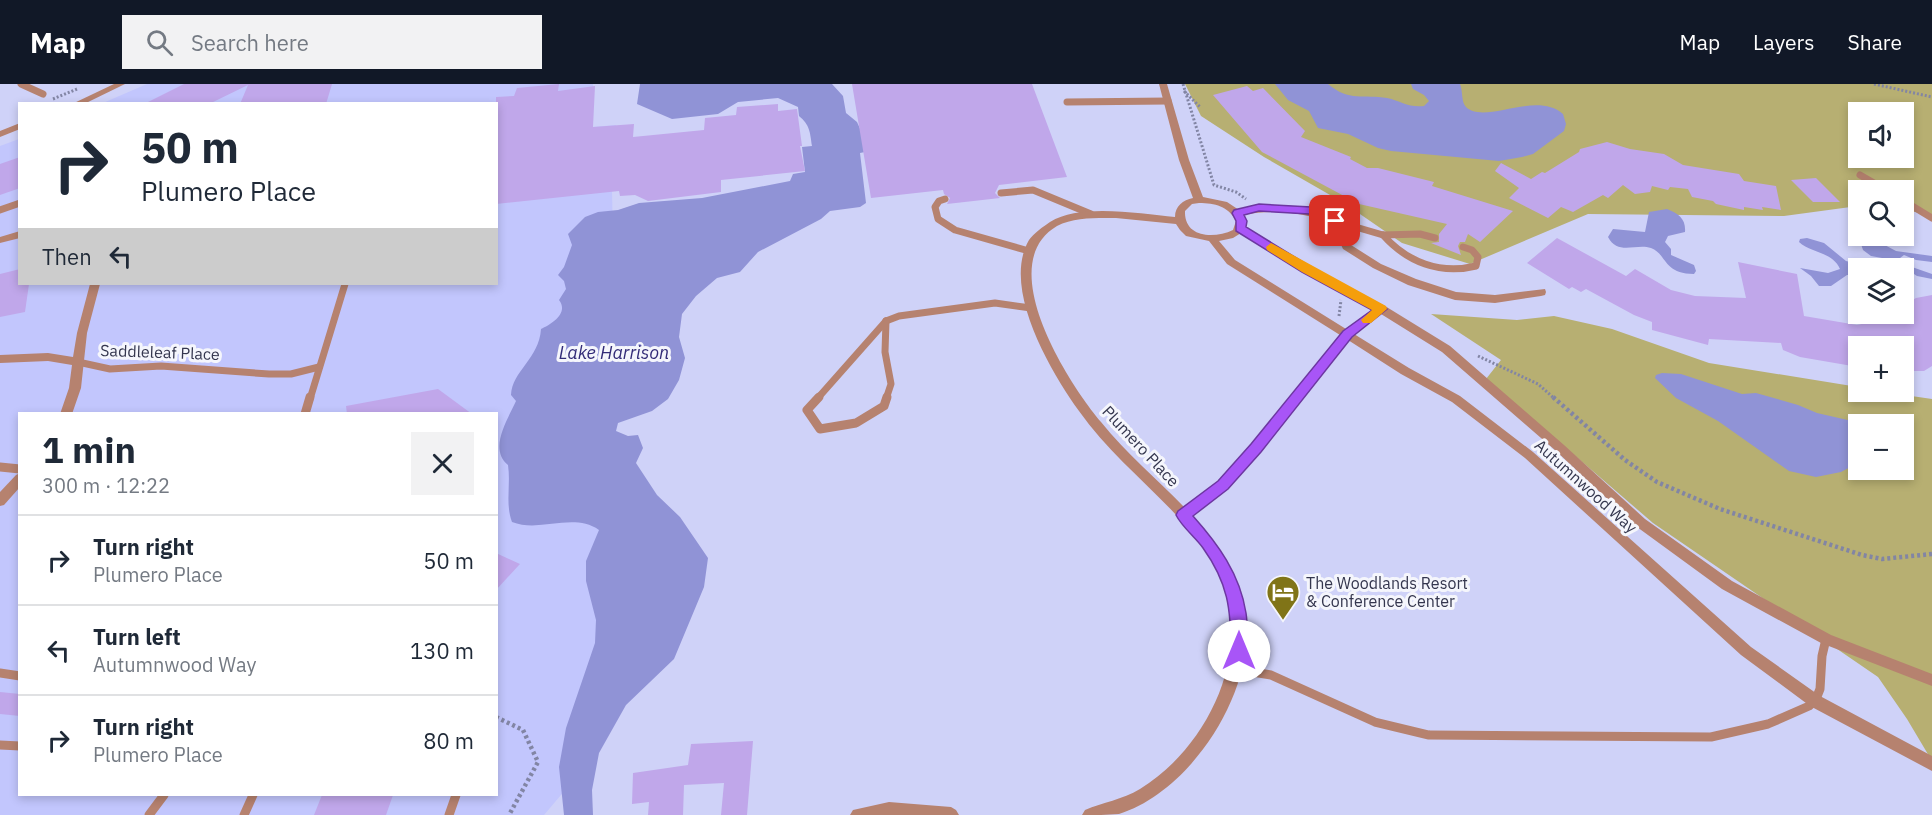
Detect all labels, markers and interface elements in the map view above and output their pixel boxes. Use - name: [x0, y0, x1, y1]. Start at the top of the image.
- search box: [122, 15, 542, 69]
- text: Map: [30, 24, 86, 61]
- icon: search: [143, 26, 176, 59]
- text: Search here: [191, 28, 309, 57]
- text: Map: [1680, 28, 1720, 56]
- text: Layers: [1753, 28, 1815, 56]
- text: Share: [1848, 28, 1902, 56]
- map controls: [1848, 102, 1914, 480]
- button: sound: [1848, 102, 1914, 168]
- text: 50 m: [141, 120, 239, 175]
- icon: right: [42, 126, 120, 204]
- text: Plumero Place: [141, 173, 316, 208]
- button: search: [1848, 180, 1914, 246]
- pin: [1309, 195, 1360, 246]
- icon: arrive: [1318, 204, 1351, 237]
- icon: left: [104, 240, 137, 273]
- text: Then: [42, 242, 92, 271]
- button: layers: [1848, 258, 1914, 324]
- button: +: [1848, 336, 1914, 402]
- street label: Saddleleaf Place: [100, 340, 220, 364]
- water label: Lake Harrison: [559, 341, 669, 364]
- street label: Plumero Place: [1098, 401, 1184, 491]
- button: −: [1848, 414, 1914, 480]
- text: 1 min: [42, 426, 136, 473]
- button: close: [411, 432, 474, 495]
- street label: Autumnwood Way: [1531, 435, 1641, 537]
- text: 300 m · 12:22: [42, 472, 170, 499]
- text: Turn right: [93, 532, 194, 561]
- icon: right: [42, 544, 75, 577]
- text: 50 m: [423, 546, 474, 575]
- text: Plumero Place: [93, 561, 223, 588]
- place label: The Woodlands Resort & Conference Center: [1306, 573, 1468, 611]
- hotel icon: The Woodlands Resort & Conference Center: [1265, 574, 1301, 621]
- position arrow: [1207, 619, 1271, 683]
- text: Turn left: [93, 622, 181, 651]
- icon: left: [42, 634, 75, 667]
- text: 130 m: [410, 636, 474, 665]
- text: Autumnwood Way: [93, 651, 256, 678]
- text: Turn right: [93, 712, 194, 741]
- icon: right: [42, 724, 75, 757]
- text: 80 m: [423, 726, 474, 755]
- text: Plumero Place: [93, 741, 223, 768]

